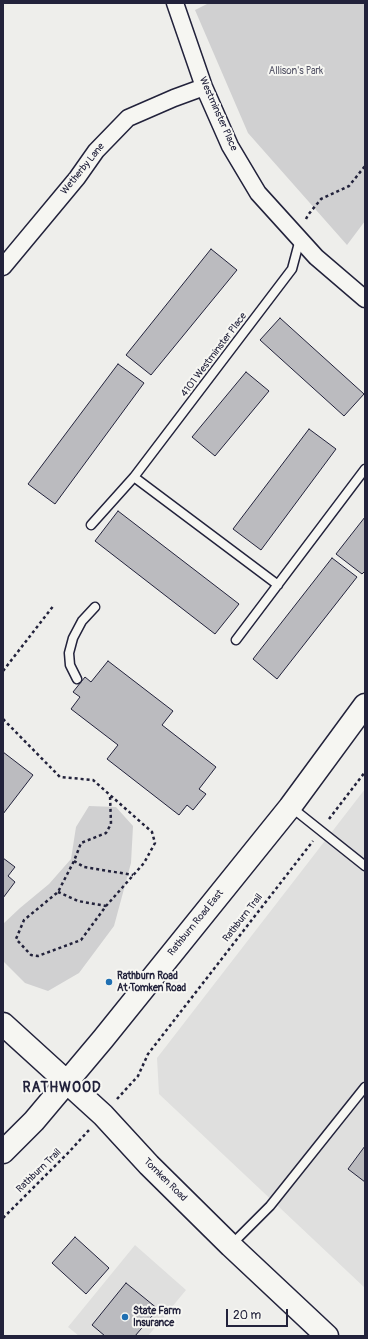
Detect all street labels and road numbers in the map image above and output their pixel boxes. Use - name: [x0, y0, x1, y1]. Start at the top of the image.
- street label: Westminster Place: [196, 75, 240, 153]
- street label: Wetherby Lane: [59, 141, 107, 197]
- street label: 4101 Westminster Place: [178, 311, 250, 399]
- street label: Rathburn Road East: [166, 888, 226, 958]
- street label: Rathburn Trail: [220, 892, 266, 944]
- street label: Rathburn Trail: [14, 1147, 64, 1195]
- street label: Tomken Road: [141, 1156, 189, 1204]

